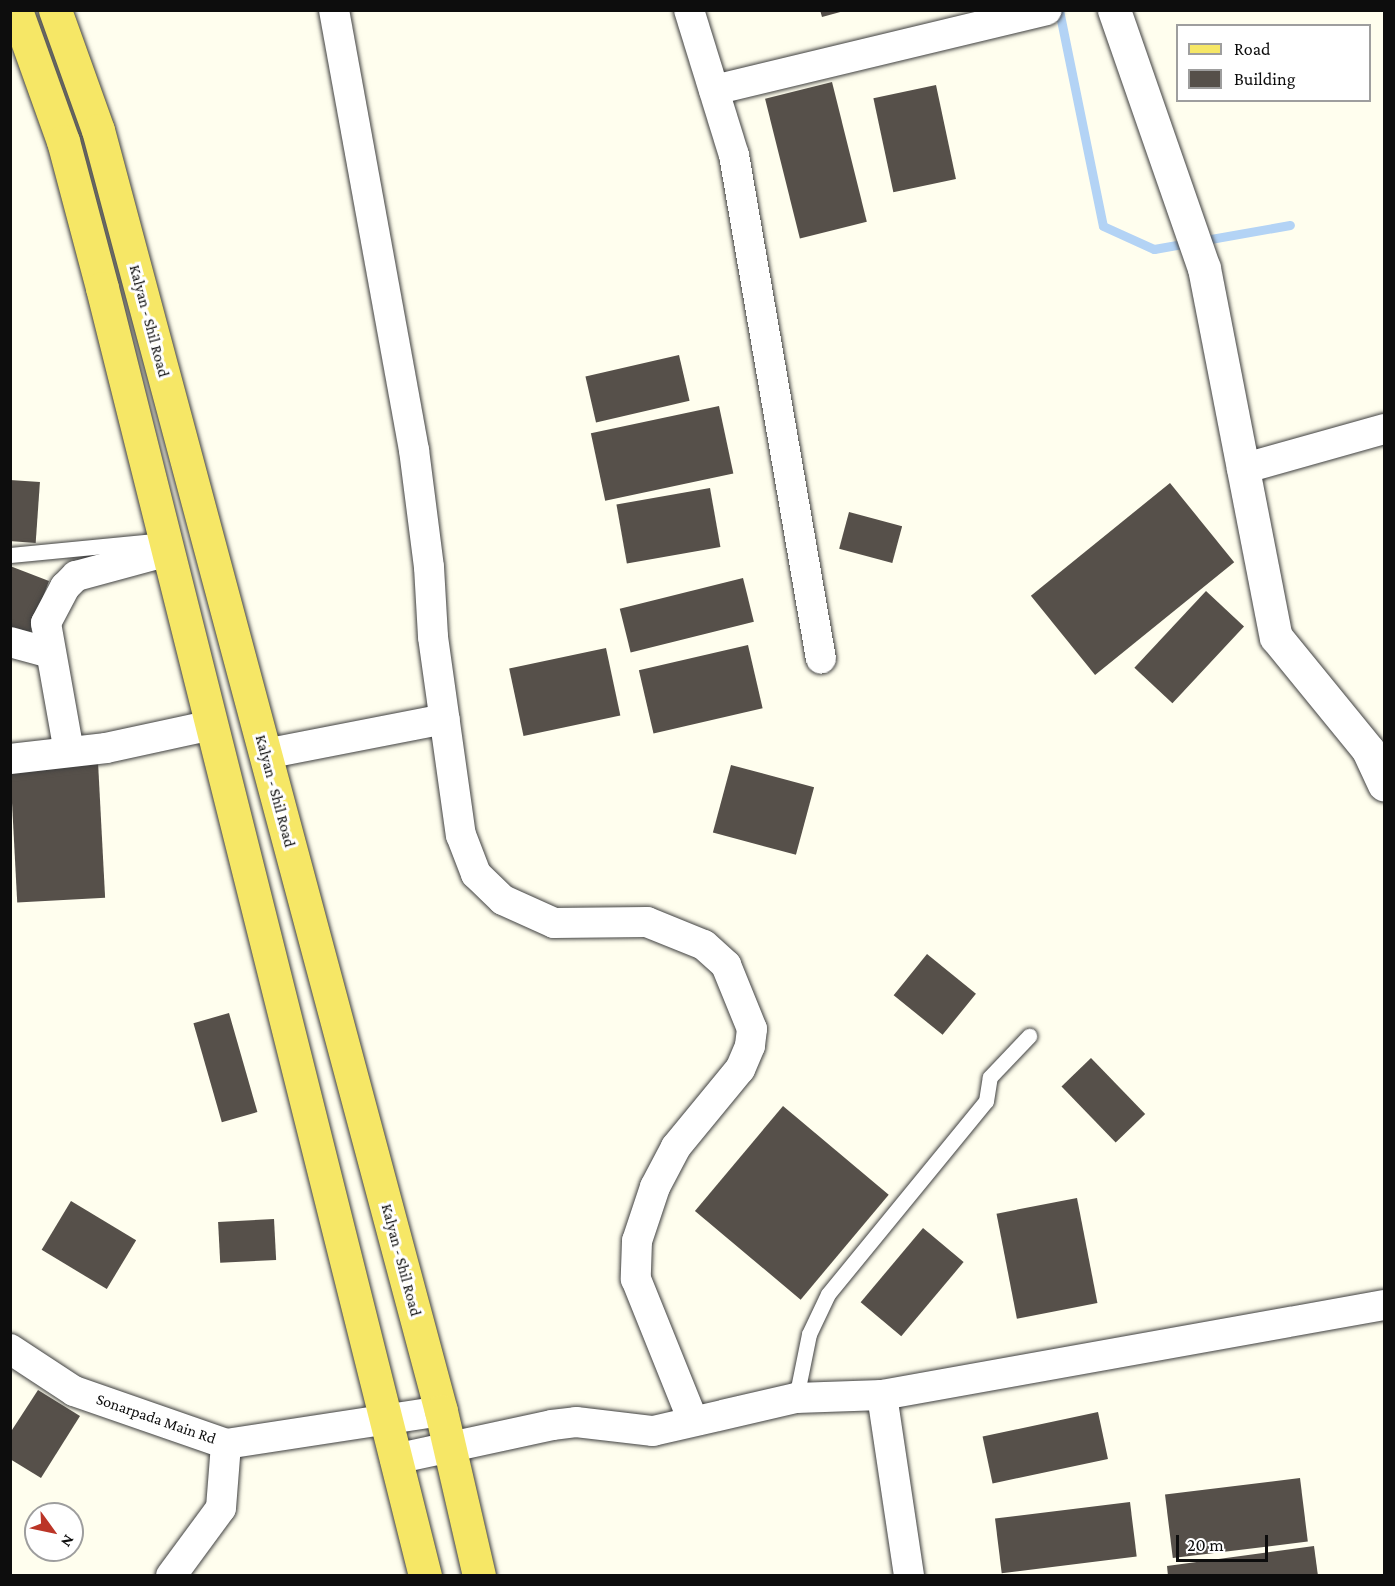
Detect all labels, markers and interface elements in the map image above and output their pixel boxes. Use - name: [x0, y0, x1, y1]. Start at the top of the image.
- legend: [1176, 24, 1371, 102]
- text: Road: [1234, 39, 1271, 59]
- text: Building: [1234, 69, 1295, 89]
- street label: Kalyan - Shil Road: [125, 263, 173, 379]
- street label: Kalyan - Shil Road: [251, 733, 299, 849]
- street label: Kalyan - Shil Road: [377, 1202, 425, 1318]
- street label: Sonarpada Main Rd: [94, 1390, 218, 1448]
- north arrow: [24, 1502, 84, 1562]
- scale bar: [1179, 1523, 1270, 1561]
- text: N: [58, 1532, 78, 1550]
- text: 20 m: [1187, 1535, 1224, 1555]

